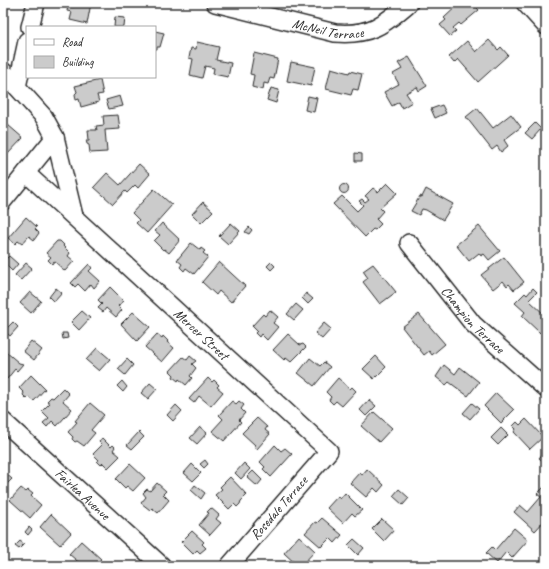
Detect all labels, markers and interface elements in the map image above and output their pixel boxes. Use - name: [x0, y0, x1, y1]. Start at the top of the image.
- street label: McNeil Terrace: [291, 14, 366, 42]
- legend: [26, 26, 156, 78]
- text: Road: [62, 34, 84, 50]
- text: Building: [62, 54, 94, 70]
- street label: Champion Terrace: [438, 283, 509, 358]
- street label: Mercer Street: [171, 305, 234, 365]
- street label: Fairlea Avenue: [52, 464, 115, 524]
- street label: Rosedale Terrace: [247, 472, 312, 543]

